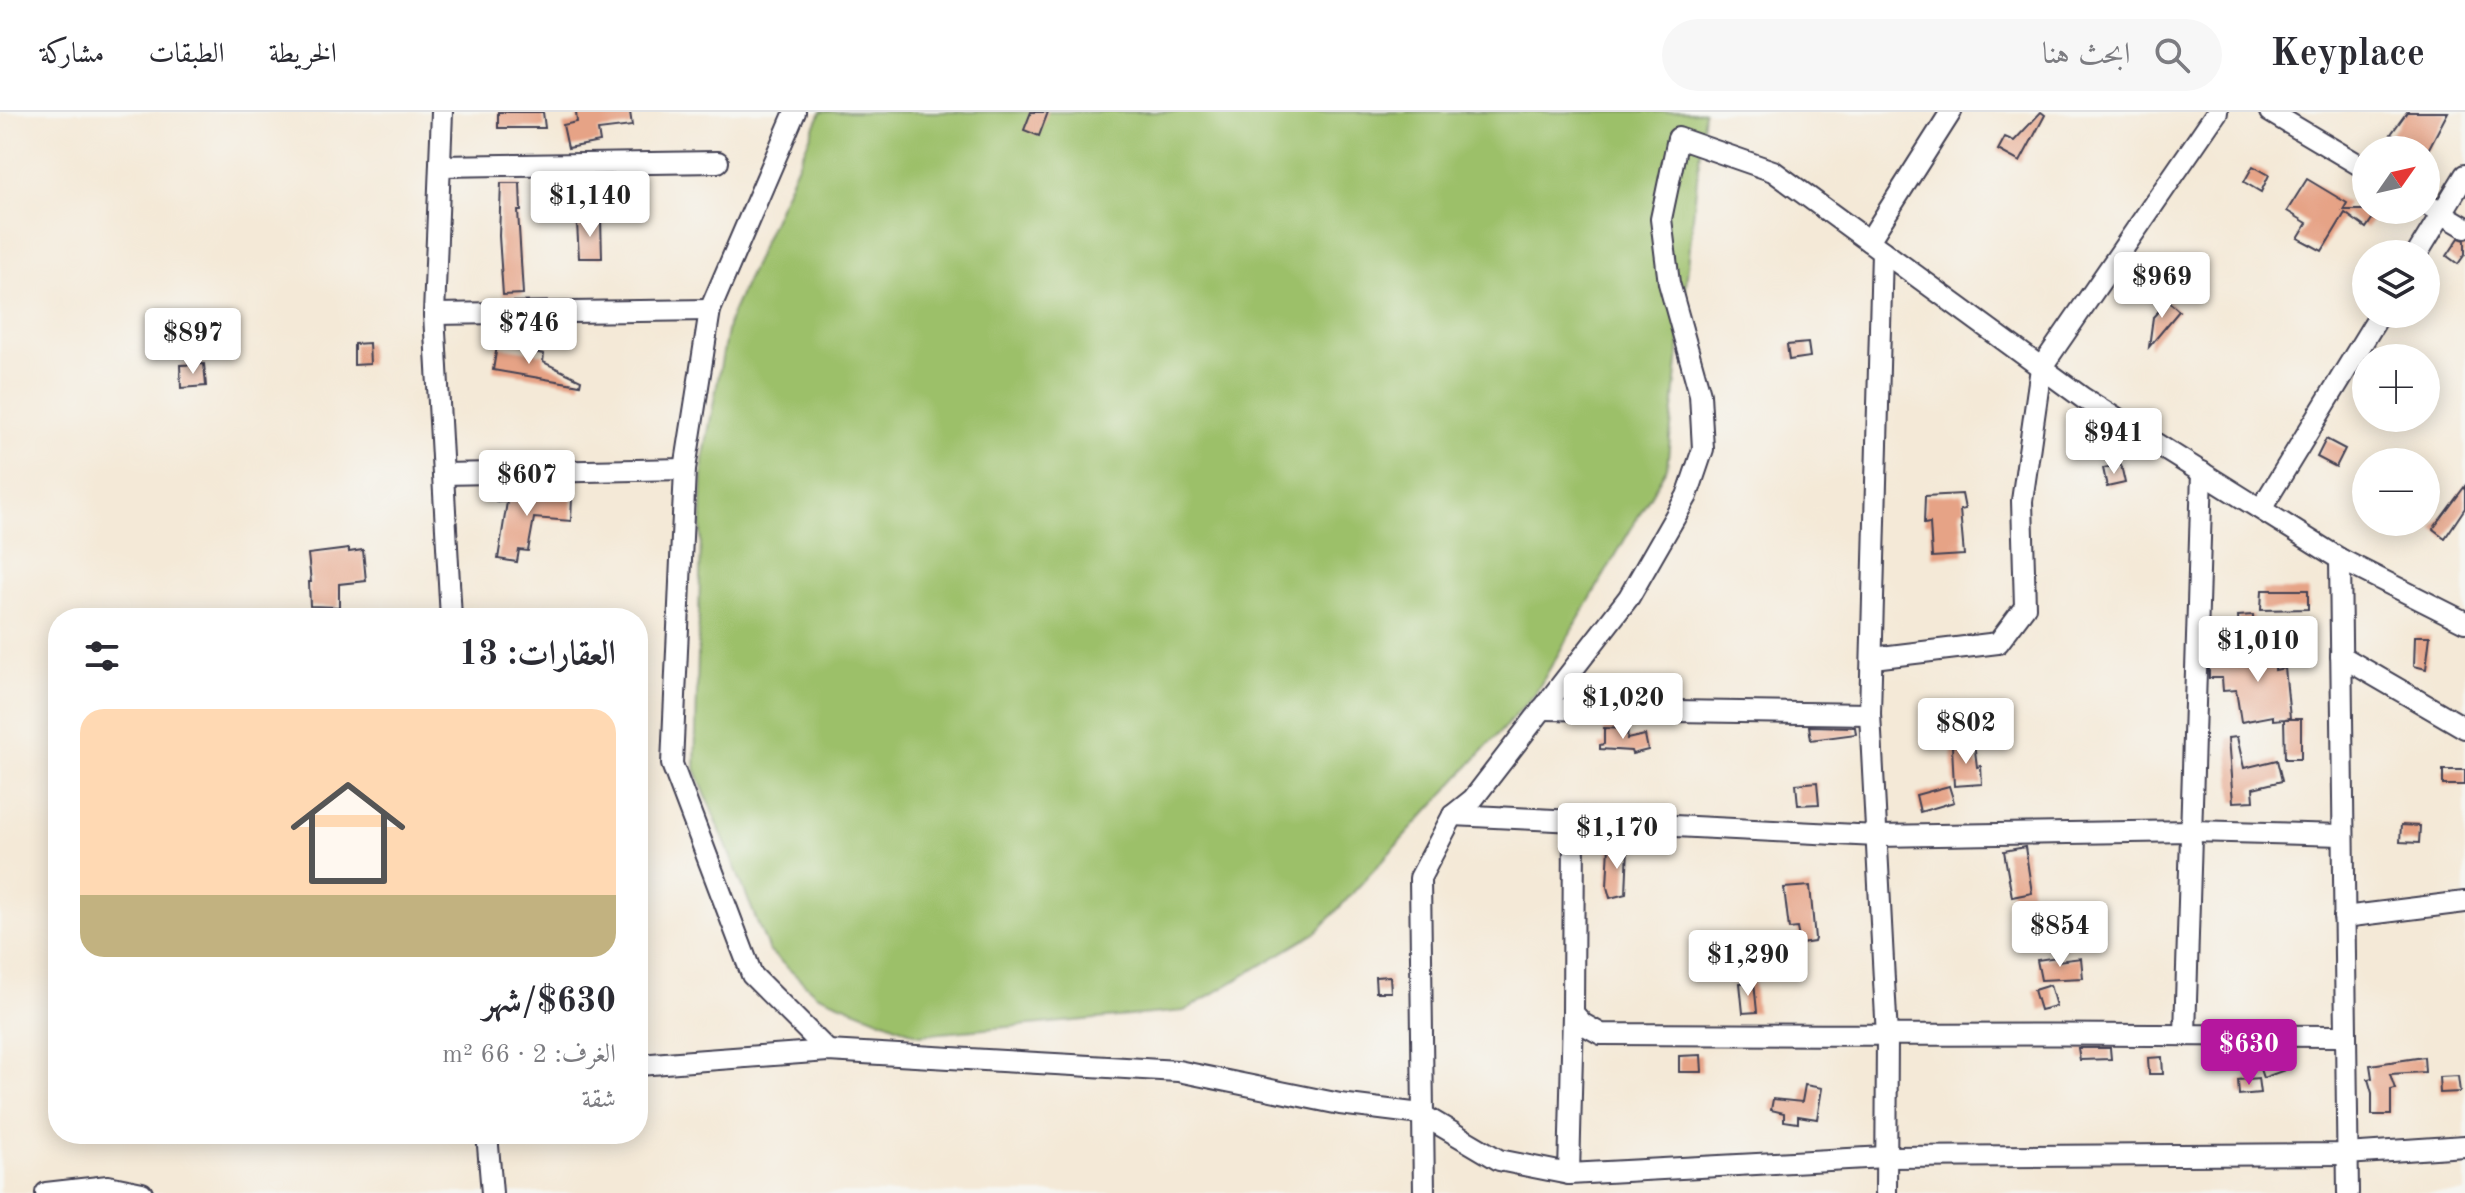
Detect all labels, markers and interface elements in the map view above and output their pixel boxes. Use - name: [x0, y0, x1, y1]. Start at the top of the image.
- search box: [1662, 19, 2222, 91]
- icon: search: [2150, 33, 2194, 77]
- text: Keyplace: [2270, 36, 2425, 74]
- text: ابحث هنا: [2042, 40, 2130, 70]
- text: مشاركة: [40, 41, 104, 69]
- text: الطبقات: [148, 41, 225, 69]
- text: الخريطة: [269, 41, 337, 69]
- north arrow: [2352, 136, 2440, 224]
- map controls: [2352, 136, 2440, 536]
- pin: $1,140: [525, 171, 655, 239]
- text: $1,140: [549, 184, 631, 210]
- button: layers: [2352, 240, 2440, 328]
- pin: $969: [2115, 252, 2209, 320]
- text: $969: [2132, 265, 2192, 291]
- pin: $746: [482, 298, 576, 366]
- pin: $897: [146, 308, 240, 376]
- text: $746: [499, 311, 559, 337]
- text: $897: [163, 321, 223, 347]
- button: +: [2352, 344, 2440, 432]
- pin: $941: [2067, 408, 2161, 476]
- text: $941: [2084, 421, 2144, 447]
- button: −: [2352, 448, 2440, 536]
- pin: $607: [480, 450, 574, 518]
- text: $607: [497, 463, 557, 489]
- pin: $1,010: [2193, 616, 2323, 684]
- text: $1,010: [2217, 629, 2299, 655]
- icon: filters: [80, 634, 124, 678]
- text: العقارات: 13: [459, 638, 616, 672]
- pin: $1,020: [1558, 673, 1688, 741]
- text: $1,020: [1582, 686, 1664, 712]
- pin: $802: [1919, 698, 2013, 766]
- text: $802: [1936, 711, 1996, 737]
- icon: home: [276, 761, 420, 905]
- pin: $1,170: [1552, 803, 1682, 871]
- text: $1,170: [1576, 816, 1658, 842]
- pin: $854: [2013, 901, 2107, 969]
- text: $854: [2030, 914, 2090, 940]
- pin: $1,290: [1683, 930, 1813, 998]
- text: $1,290: [1707, 943, 1789, 969]
- text: $630/شهر: [483, 985, 616, 1019]
- pin: $630: [2202, 1019, 2296, 1087]
- text: $630: [2219, 1032, 2279, 1058]
- text: الغرف: 2 · 66 m²: [442, 1042, 616, 1068]
- text: شقة: [582, 1087, 616, 1113]

